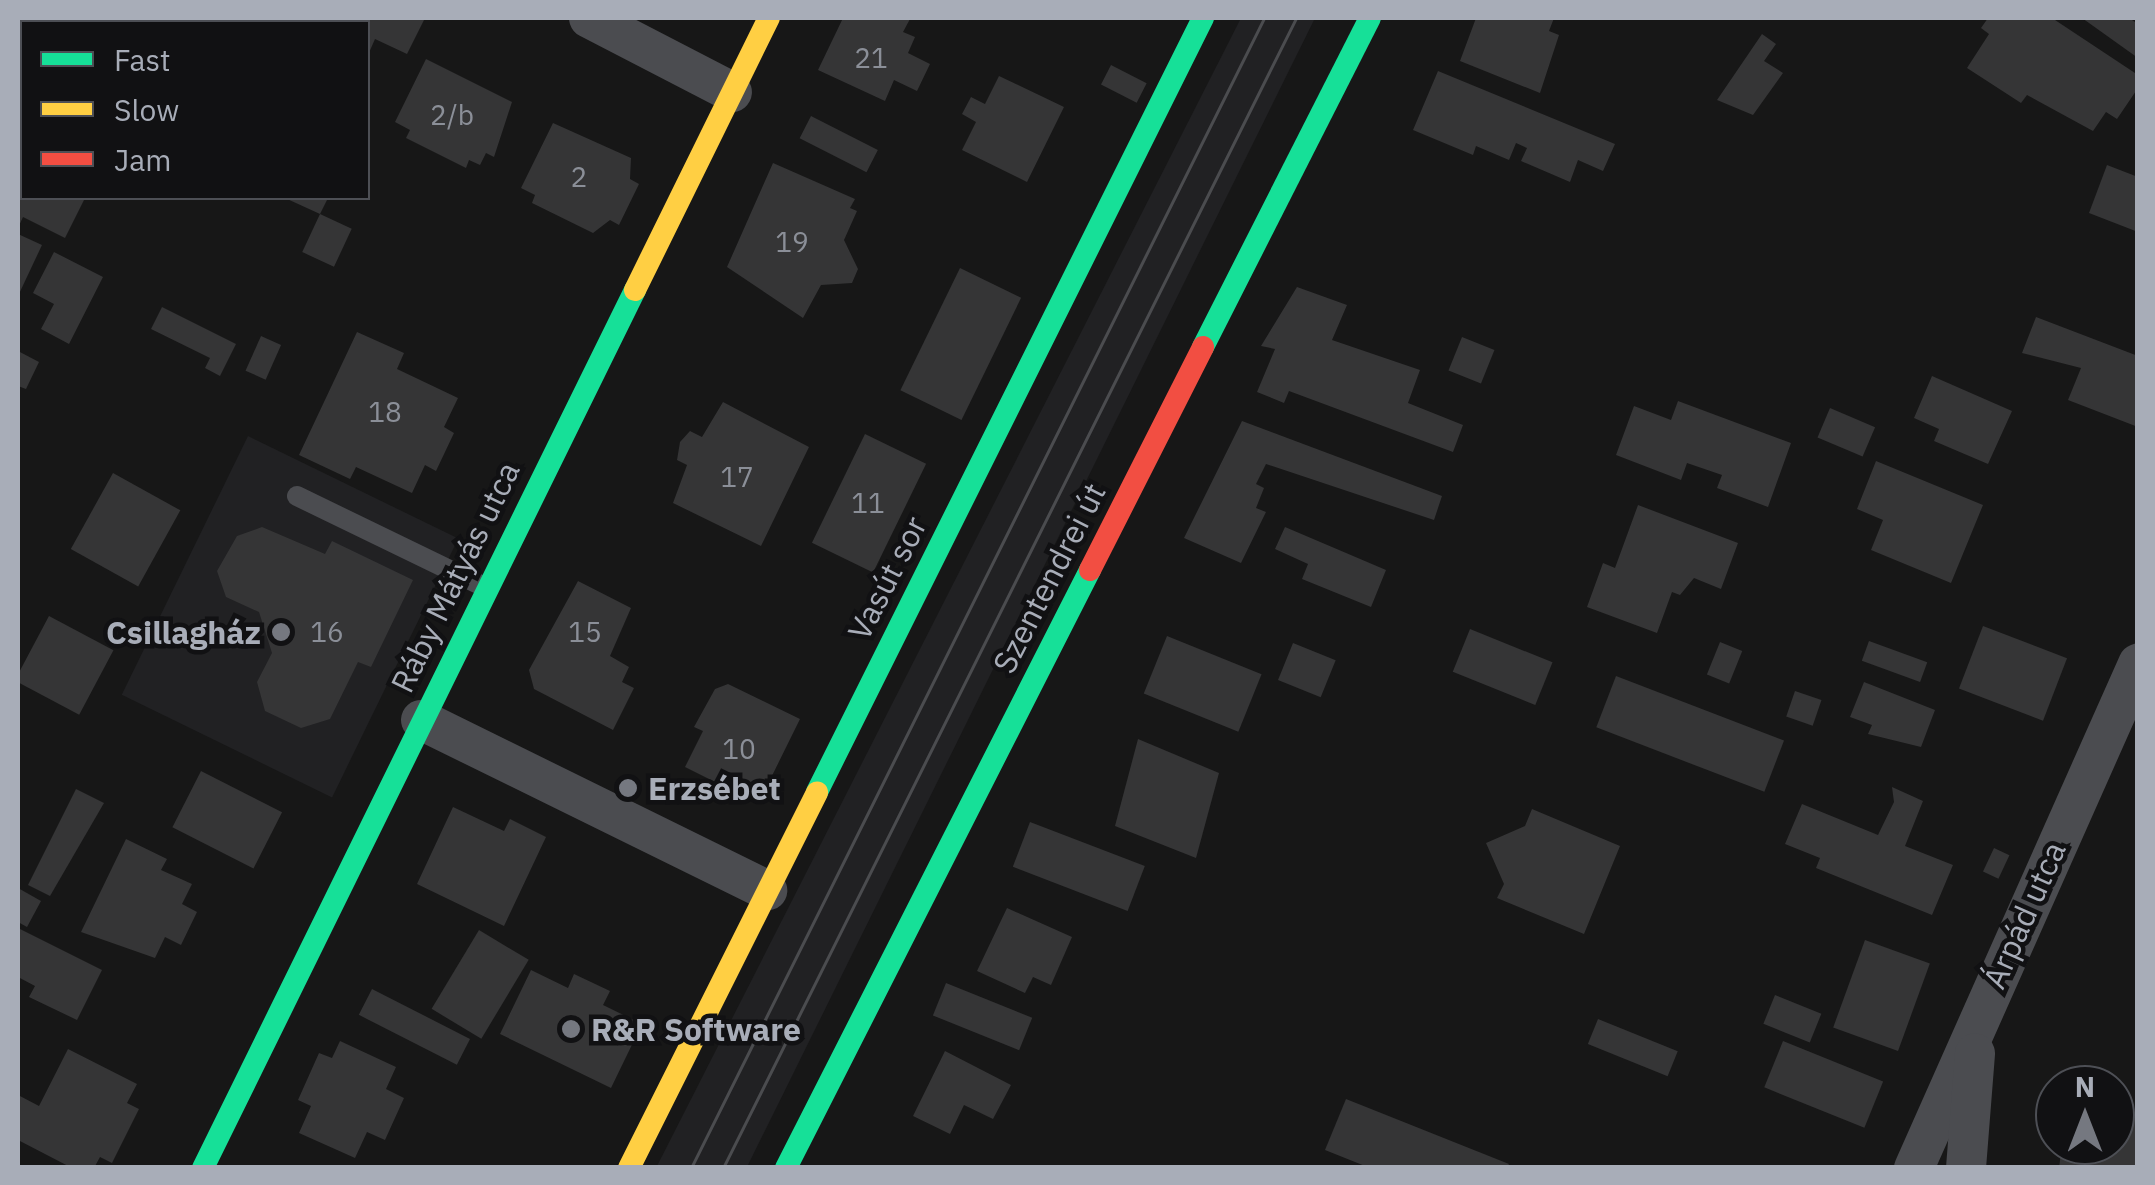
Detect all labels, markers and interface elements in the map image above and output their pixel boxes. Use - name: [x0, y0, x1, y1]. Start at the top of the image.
- legend: [20, 20, 370, 200]
- text: Fast: [114, 40, 171, 79]
- house number: 21: [854, 41, 888, 75]
- text: Slow: [114, 90, 179, 129]
- house number: 2/b: [430, 98, 474, 132]
- text: Jam: [114, 140, 172, 179]
- house number: 2: [571, 160, 587, 194]
- house number: 19: [775, 225, 809, 259]
- house number: 18: [368, 395, 402, 429]
- street label: Ráby Mátyás utca: [383, 455, 527, 699]
- house number: 17: [720, 460, 754, 494]
- street label: Szentendrei út: [985, 476, 1113, 680]
- house number: 11: [851, 486, 885, 520]
- street label: Vasút sor: [840, 510, 934, 646]
- place label: Csillagház: [106, 613, 261, 651]
- house number: 16: [310, 615, 344, 649]
- house number: 15: [568, 615, 602, 649]
- marker: Csillagház: [270, 621, 292, 643]
- house number: 10: [722, 732, 756, 766]
- place label: Erzsébet: [648, 769, 781, 807]
- marker: Erzsébet: [617, 777, 639, 799]
- street label: Árpád utca: [1975, 836, 2073, 994]
- place label: R&R Software: [591, 1010, 801, 1048]
- marker: R&R Software: [560, 1018, 582, 1040]
- north arrow: [2035, 1065, 2135, 1165]
- text: N: [2075, 1068, 2095, 1105]

